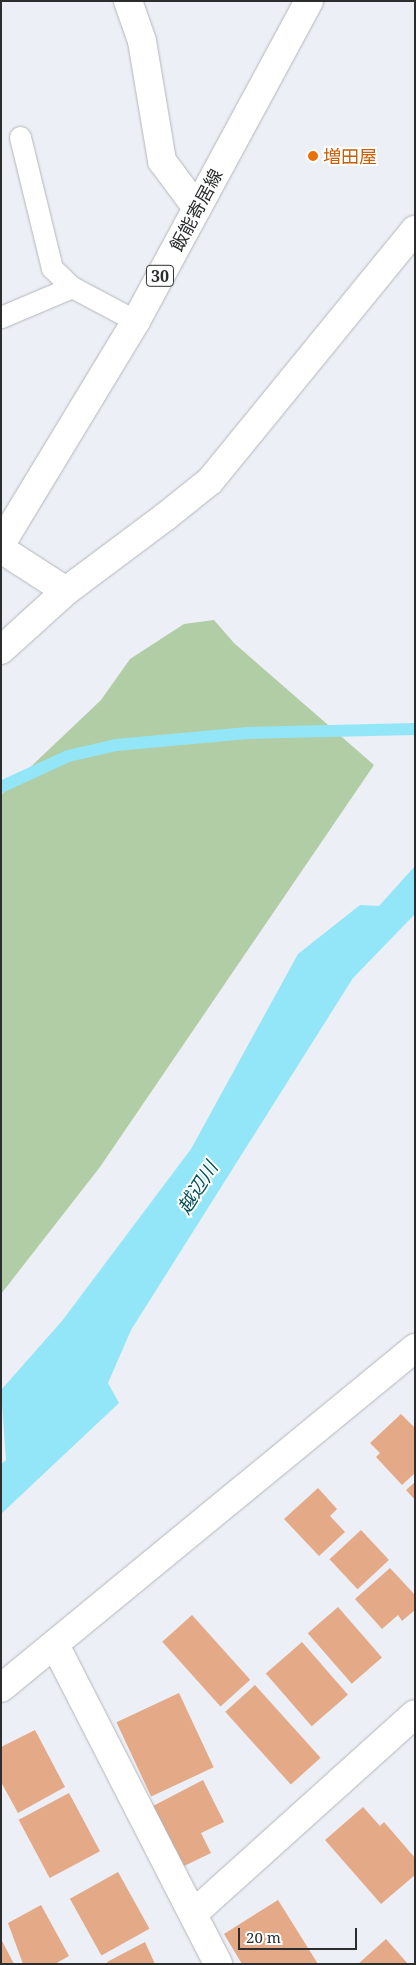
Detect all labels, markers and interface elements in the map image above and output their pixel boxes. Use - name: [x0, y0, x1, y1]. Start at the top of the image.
- place label: 増田屋: [323, 145, 377, 167]
- marker: 増田屋: [307, 150, 319, 162]
- street label: 飯能寄居線: [165, 165, 227, 255]
- road number: 30: [145, 262, 175, 290]
- water label: 越辺川: [173, 1158, 223, 1218]
- scale bar: [241, 1918, 360, 1950]
- text: 20 m: [246, 1927, 281, 1947]

